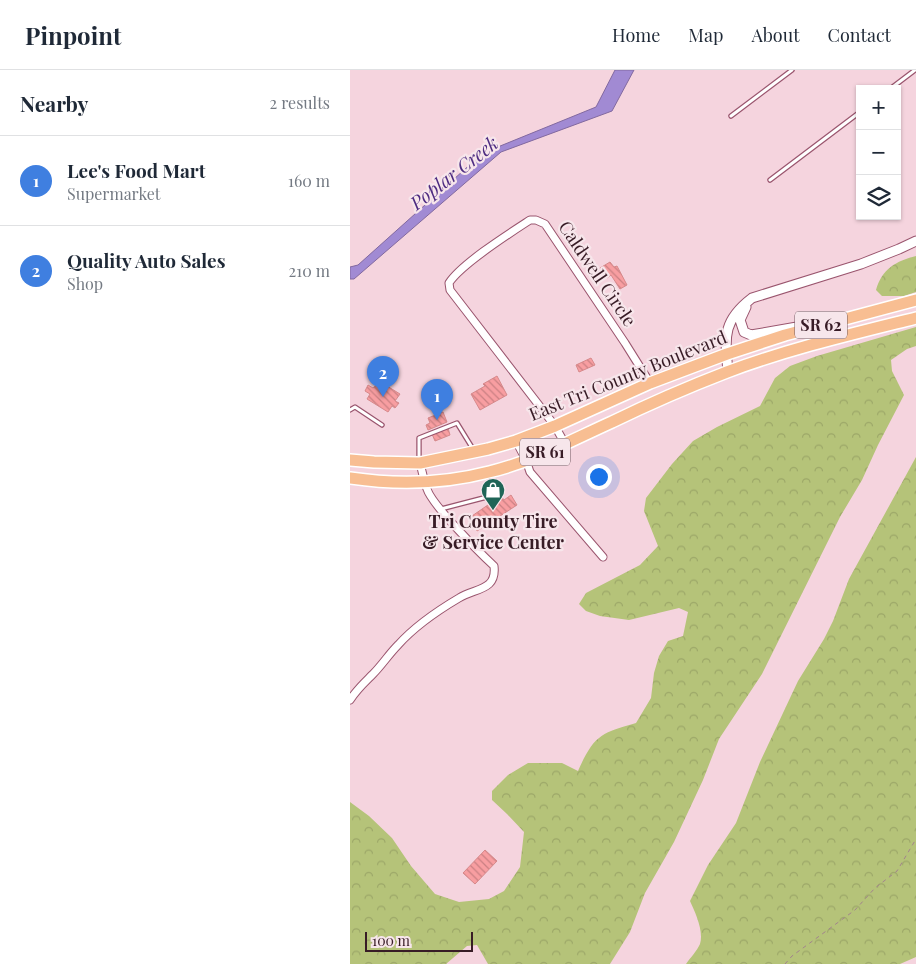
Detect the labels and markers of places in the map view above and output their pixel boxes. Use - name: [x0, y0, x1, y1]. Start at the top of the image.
- pin: 2: [367, 356, 399, 397]
- pin: 1: [421, 379, 453, 420]
- shop icon: Tri County Tire & Service Center: [480, 477, 506, 511]
- place label: Tri County Tire & Service Center: [422, 509, 564, 554]

